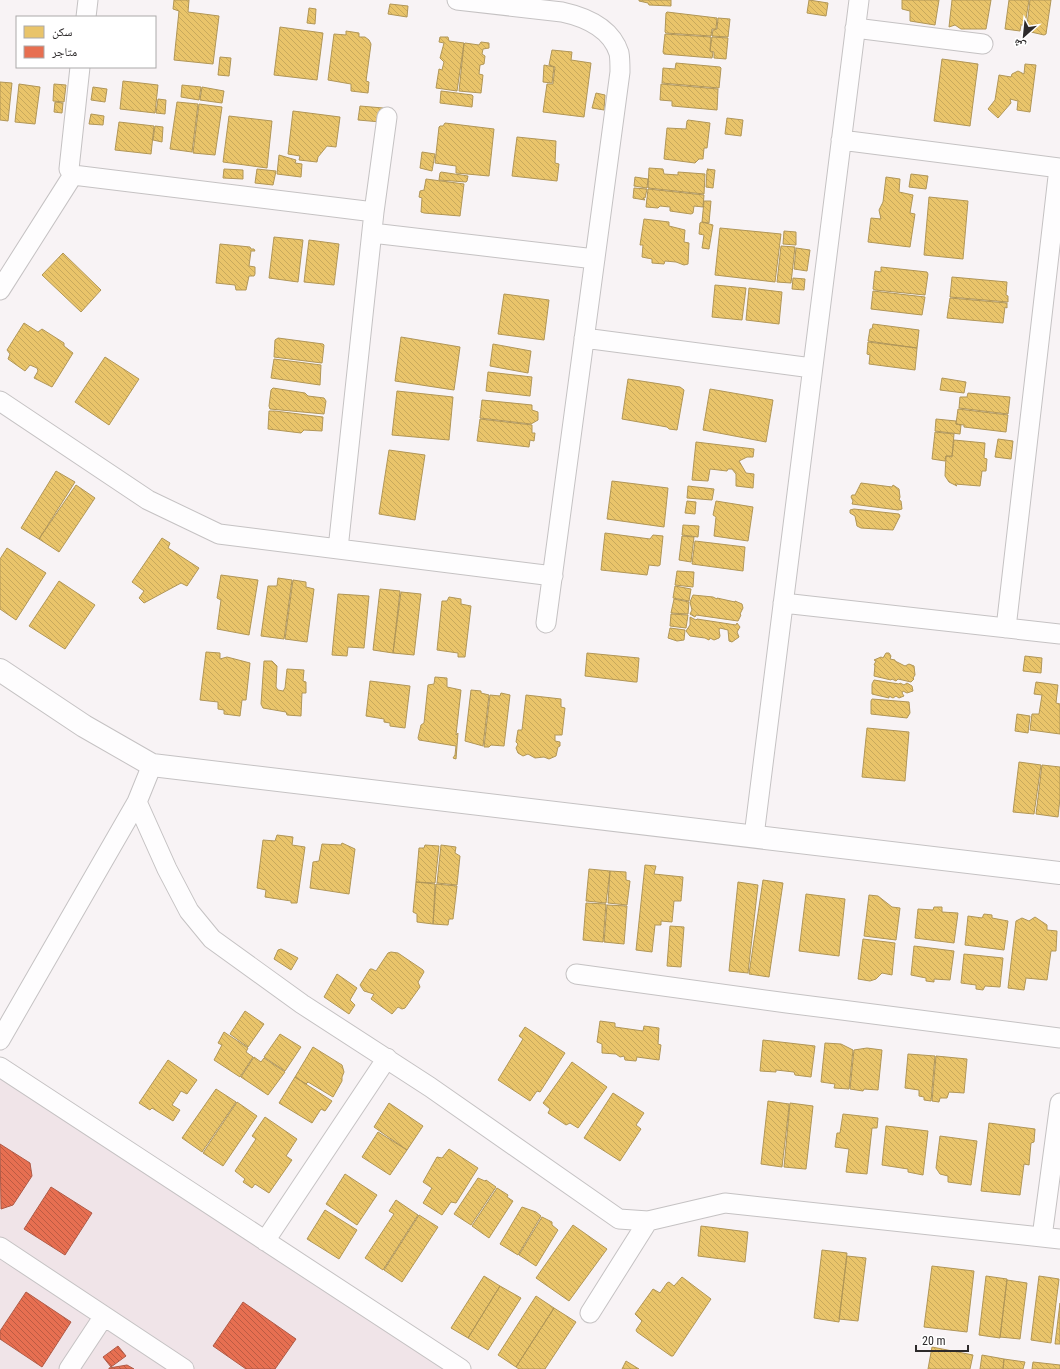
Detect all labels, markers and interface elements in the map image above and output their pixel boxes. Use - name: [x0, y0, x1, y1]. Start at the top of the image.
- legend: [16, 16, 156, 68]
- north arrow: [1004, 16, 1044, 56]
- text: سكن: [52, 25, 73, 39]
- text: ش: [1011, 35, 1028, 53]
- text: متاجر: [51, 45, 77, 59]
- scale bar: [916, 1327, 968, 1353]
- text: 20 m: [922, 1334, 946, 1348]

